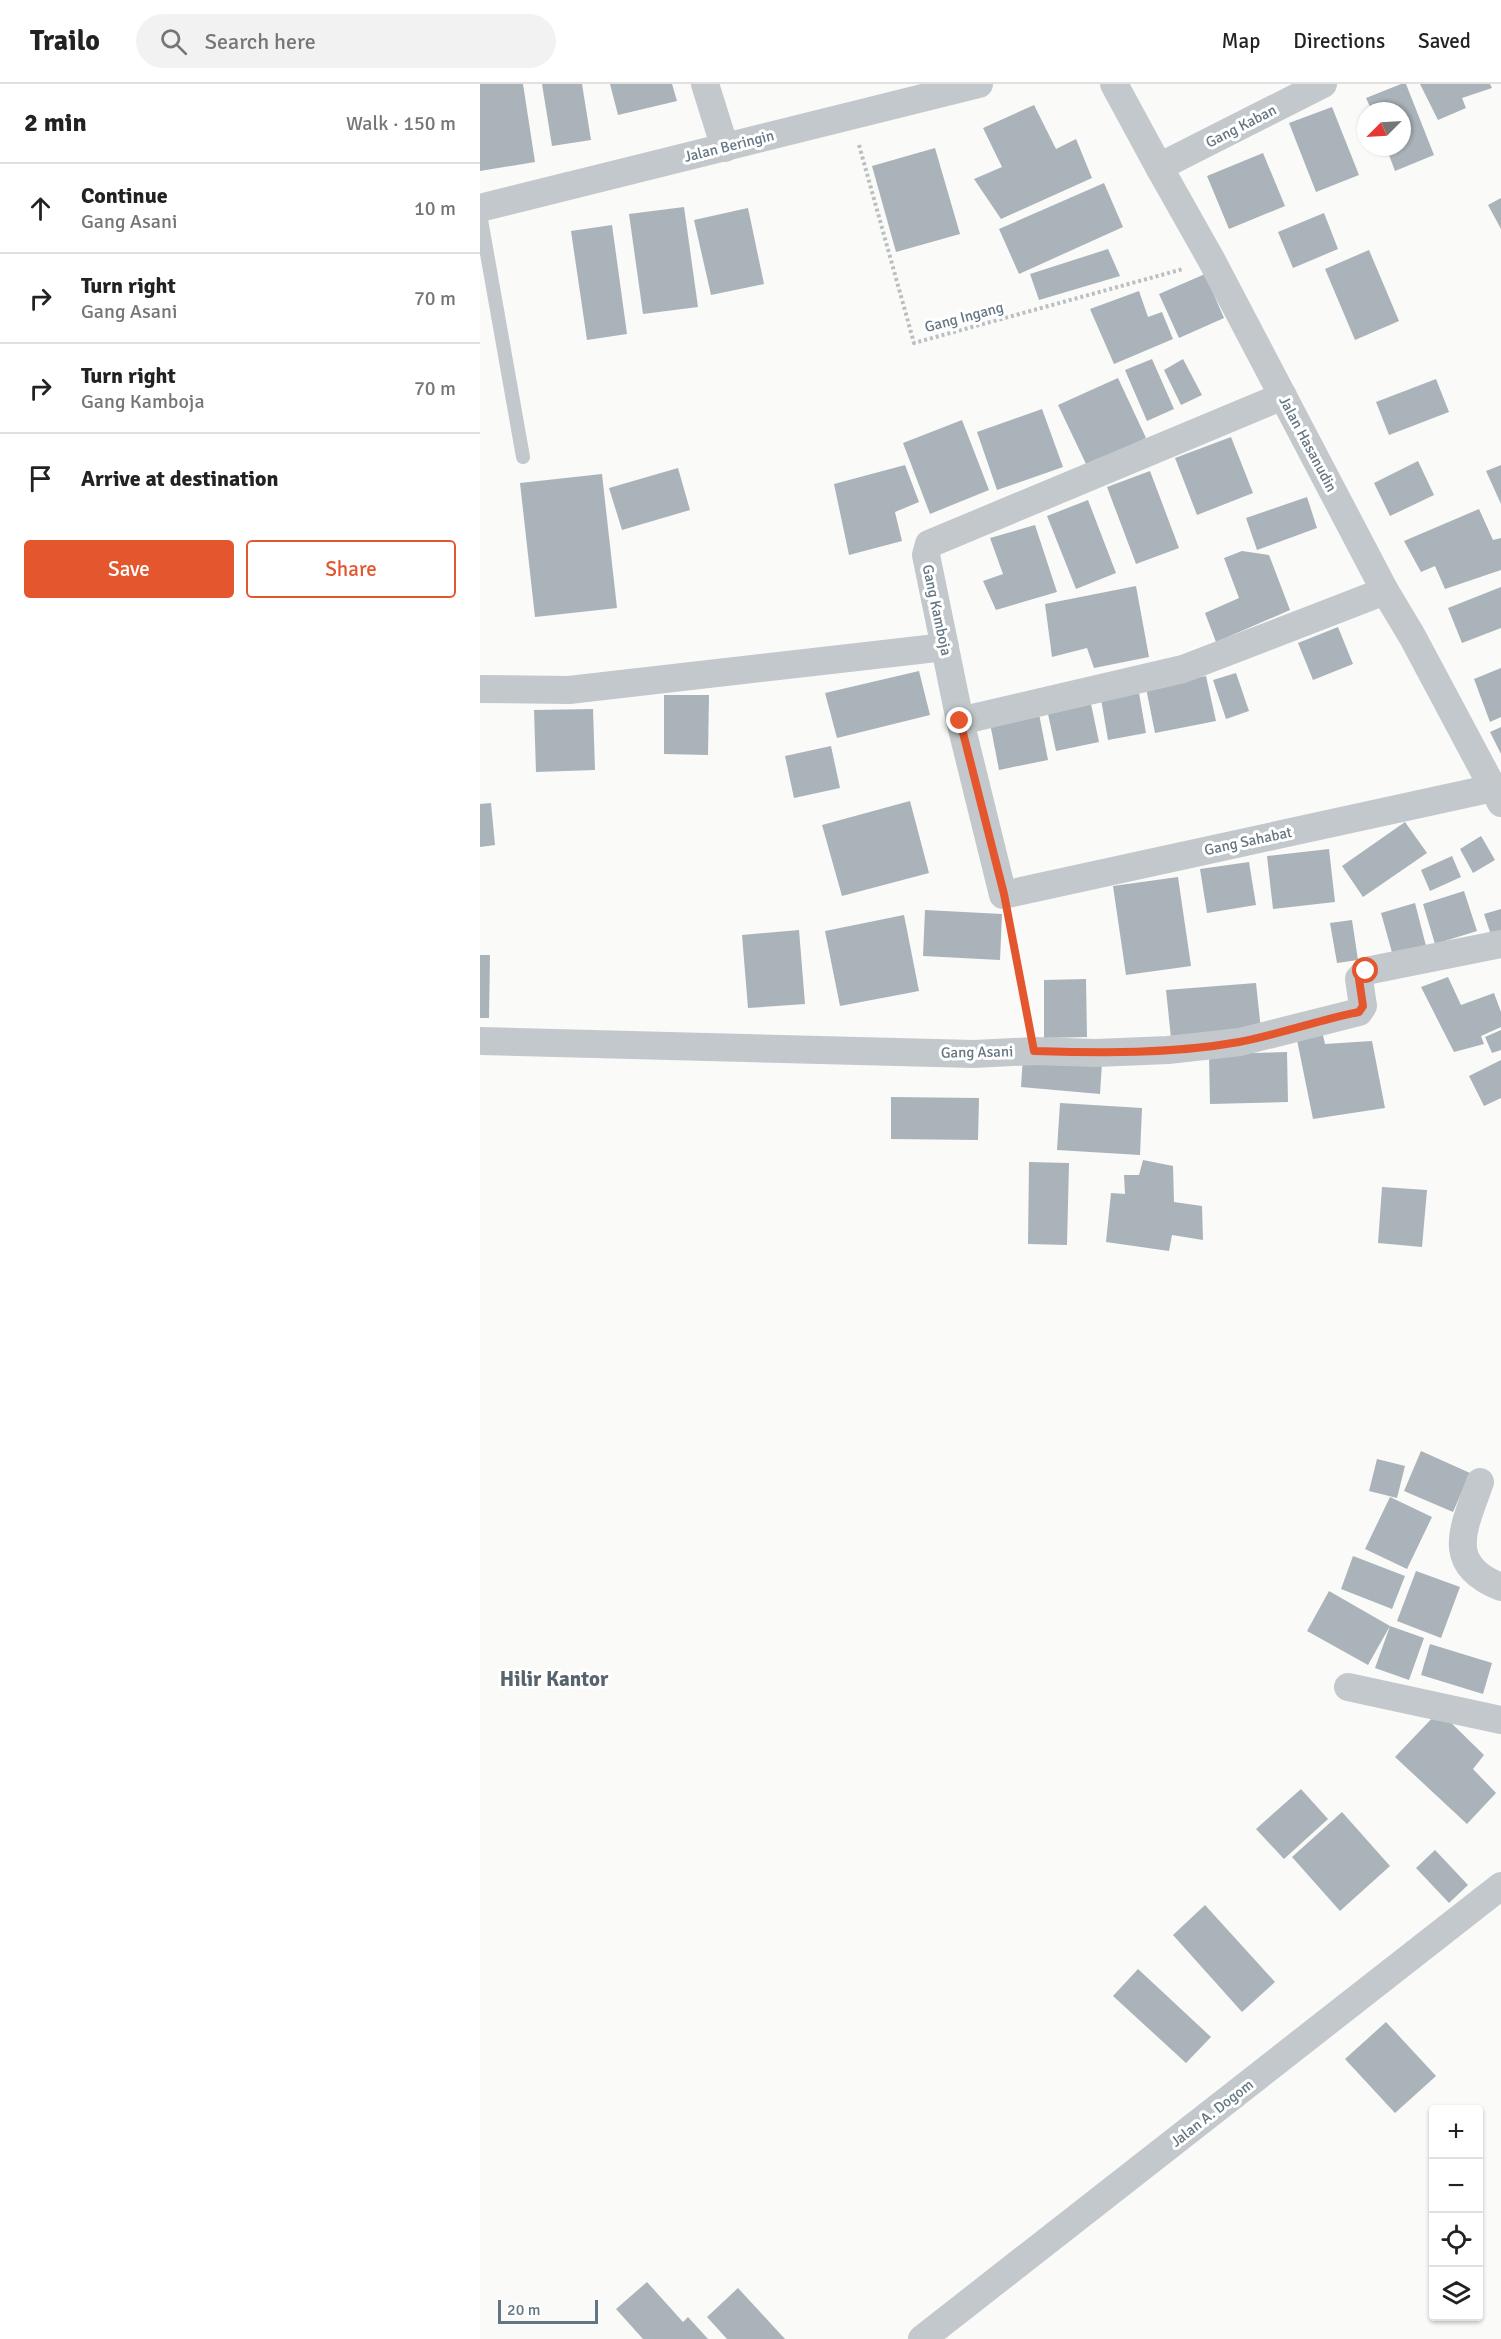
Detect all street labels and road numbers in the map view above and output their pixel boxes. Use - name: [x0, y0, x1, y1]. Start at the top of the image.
- street label: Gang Kaban: [1203, 101, 1279, 151]
- street label: Jalan Beringin: [682, 126, 776, 166]
- street label: Gang Ingang: [923, 298, 1005, 336]
- street label: Jalan Hasanudin: [1275, 393, 1341, 495]
- street label: Gang Kamboja: [919, 563, 955, 657]
- street label: Gang Sahabat: [1203, 823, 1293, 859]
- street label: Gang Asani: [941, 1042, 1013, 1062]
- street label: Jalan A. Dogom: [1167, 2075, 1257, 2151]

